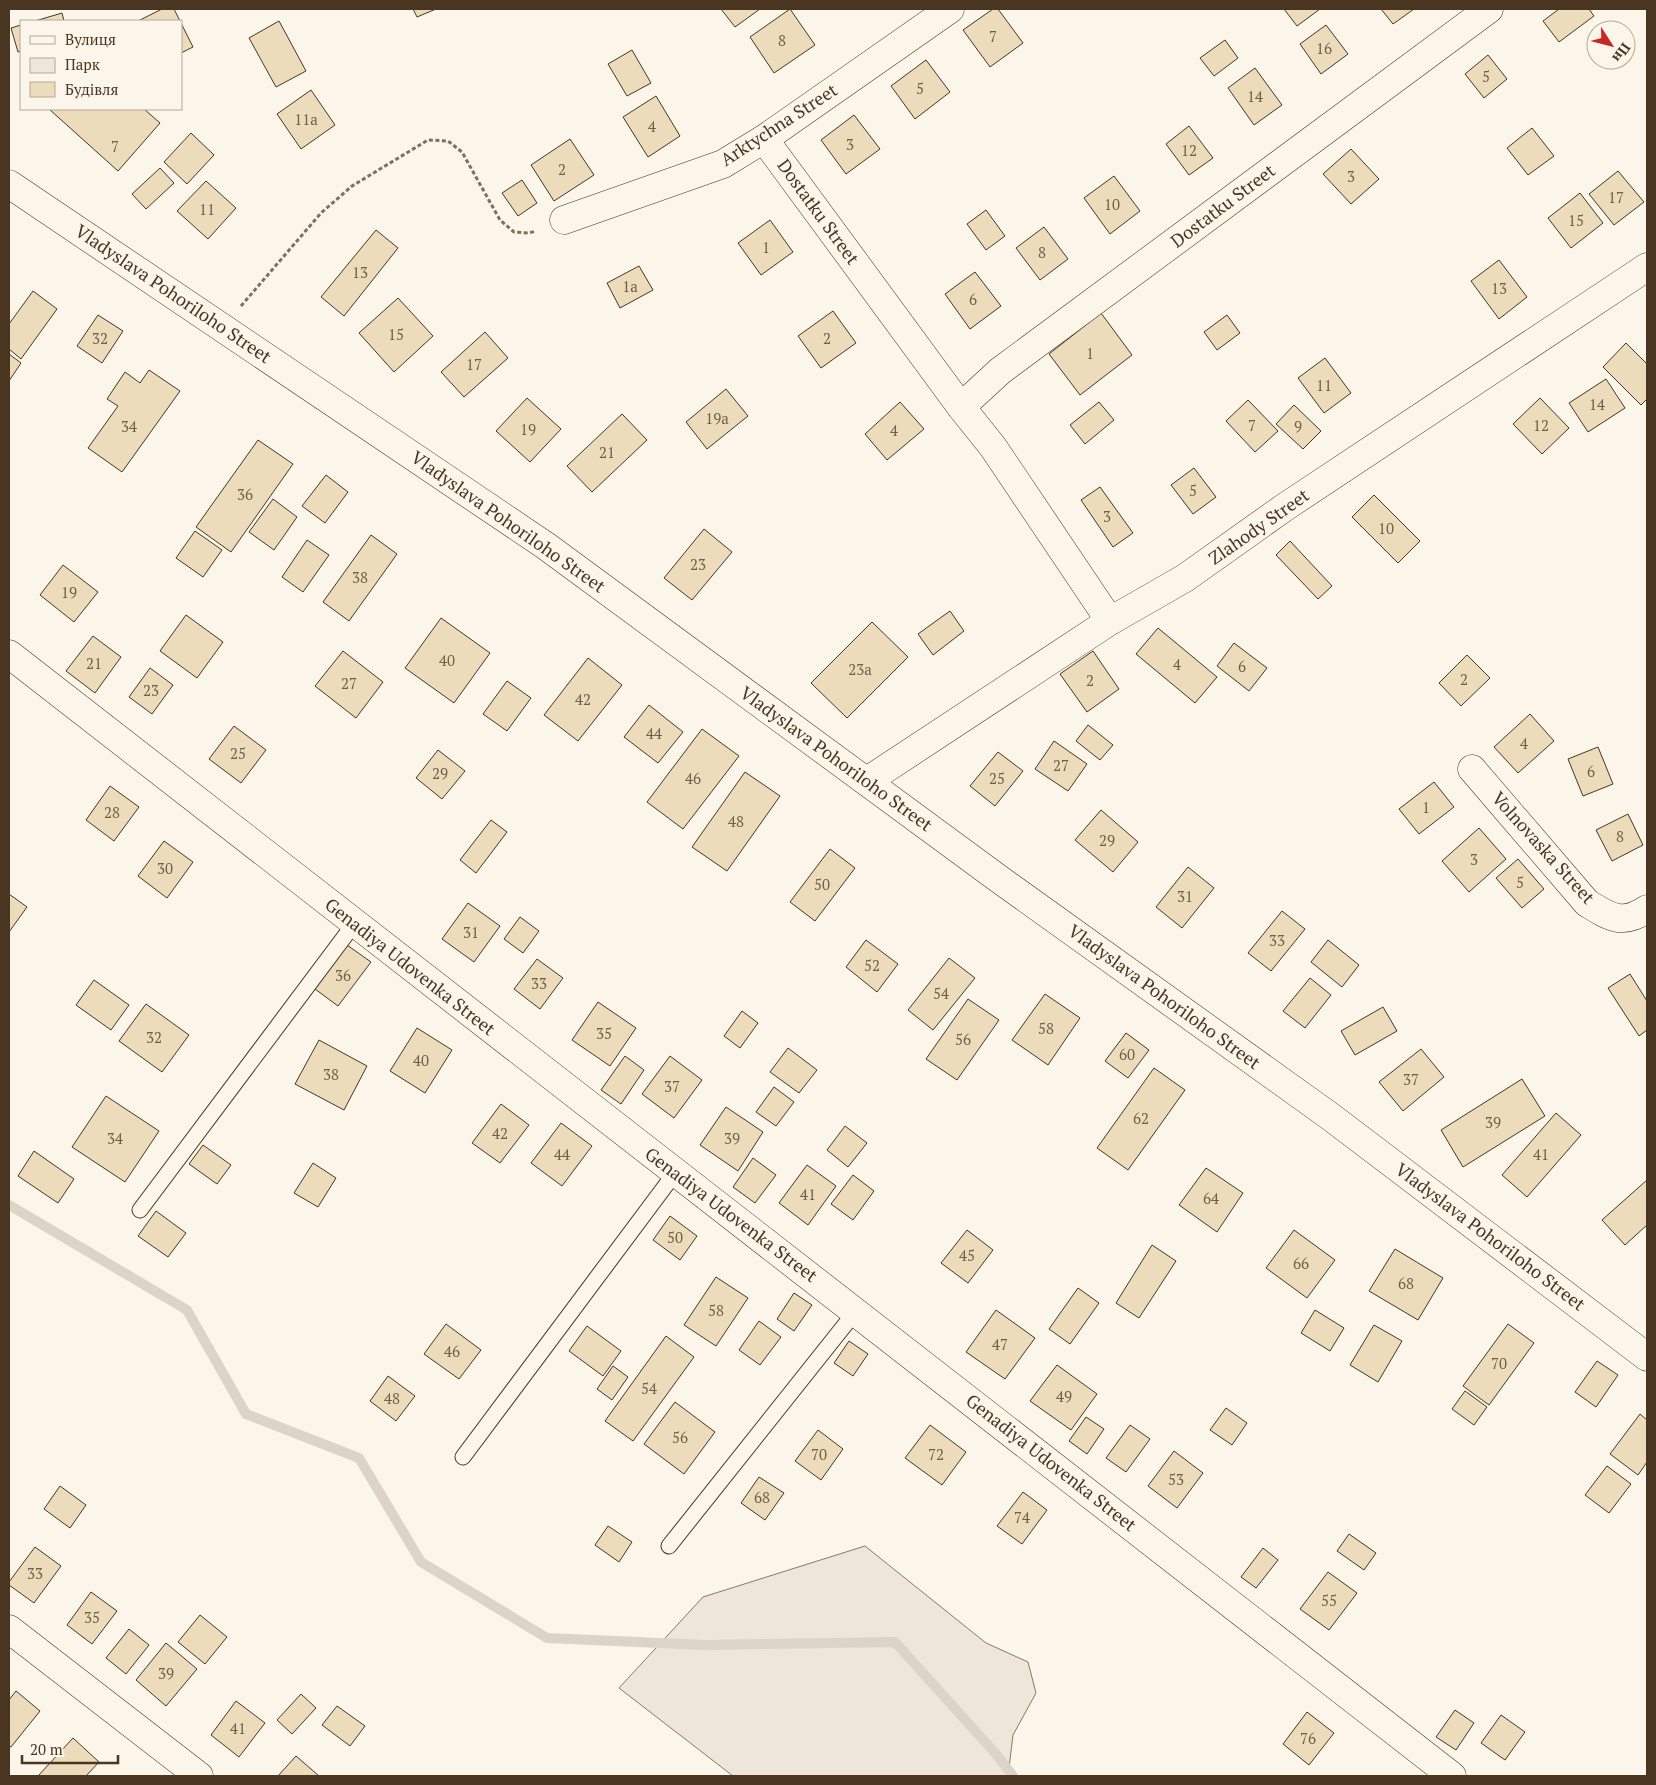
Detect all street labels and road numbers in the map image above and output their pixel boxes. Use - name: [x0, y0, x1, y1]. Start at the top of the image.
- street label: Arktychna Street: [715, 77, 842, 171]
- street label: Dostatku Street: [772, 154, 865, 269]
- street label: Dostatku Street: [1165, 158, 1280, 252]
- street label: Vladyslava Pohoriloho Street: [71, 218, 277, 368]
- street label: Vladyslava Pohoriloho Street: [407, 445, 611, 598]
- street label: Zlahody Street: [1203, 482, 1314, 570]
- street label: Vladyslava Pohoriloho Street: [736, 680, 938, 836]
- street label: Volnovaska Street: [1487, 786, 1601, 909]
- street label: Genadiya Udovenka Street: [320, 892, 501, 1041]
- street label: Vladyslava Pohoriloho Street: [1064, 918, 1266, 1074]
- street label: Genadiya Udovenka Street: [640, 1141, 823, 1287]
- street label: Vladyslava Pohoriloho Street: [1391, 1157, 1591, 1316]
- street label: Genadiya Udovenka Street: [961, 1388, 1142, 1537]

